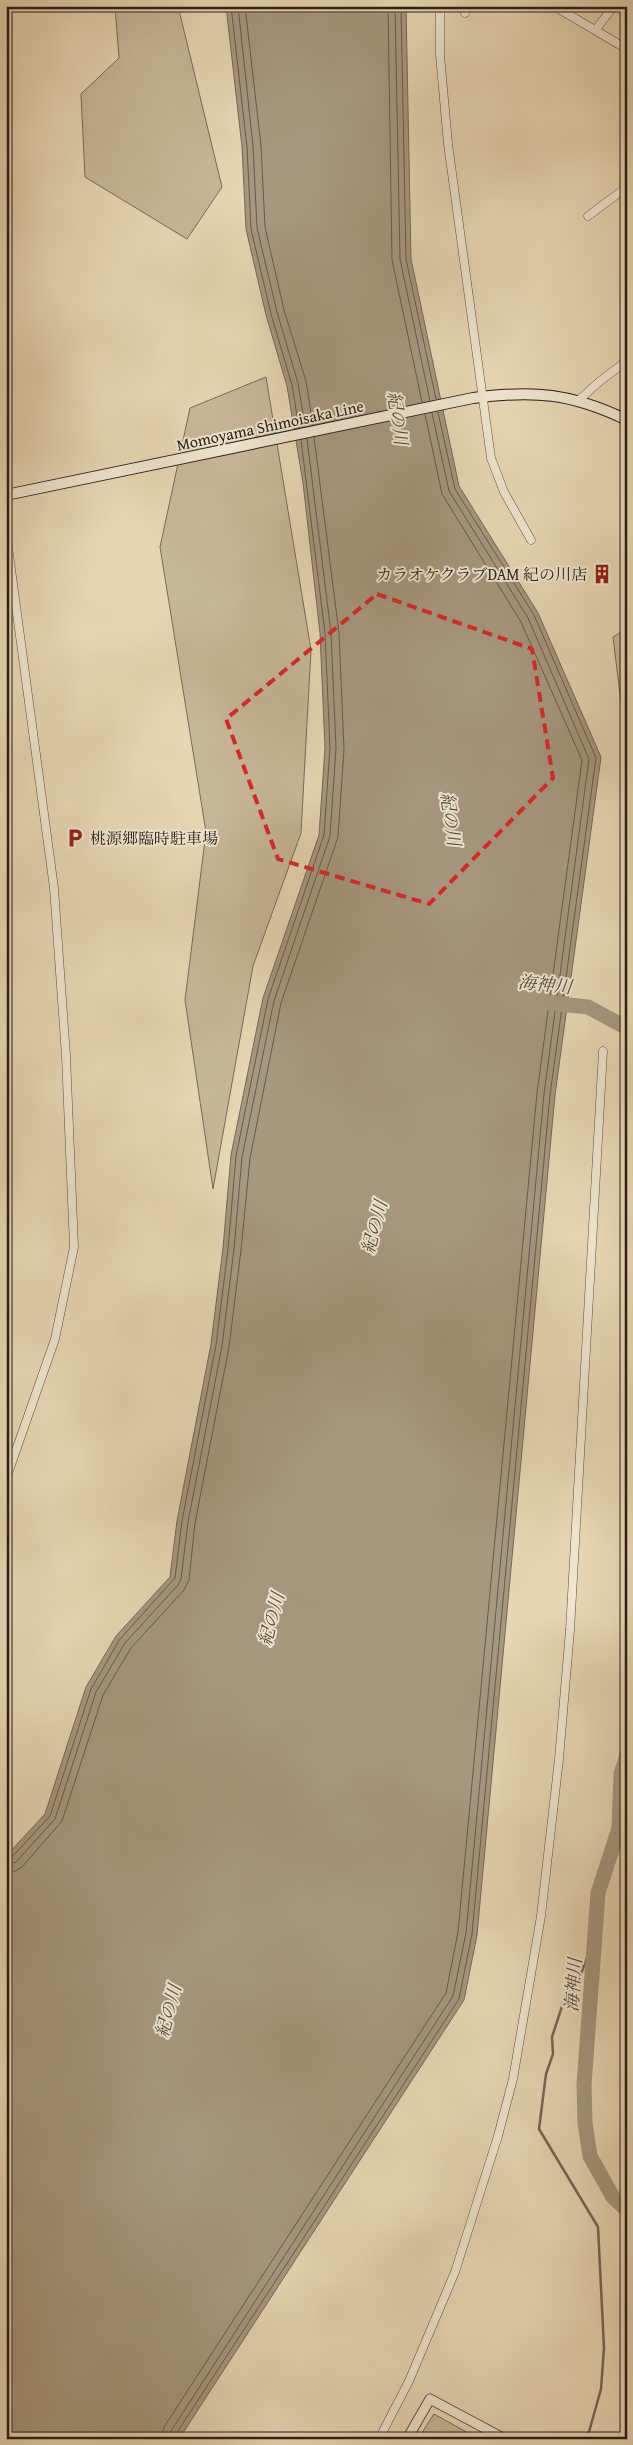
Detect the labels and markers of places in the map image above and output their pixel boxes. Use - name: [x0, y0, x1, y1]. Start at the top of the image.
- place label: カラオケクラブDAM 紀の川店: [376, 562, 587, 586]
- building icon: カラオケクラブDAM 紀の川店: [591, 563, 613, 585]
- place label: 桃源郷臨時駐車場: [90, 826, 218, 850]
- parking icon: 桃源郷臨時駐車場: [64, 827, 86, 849]

